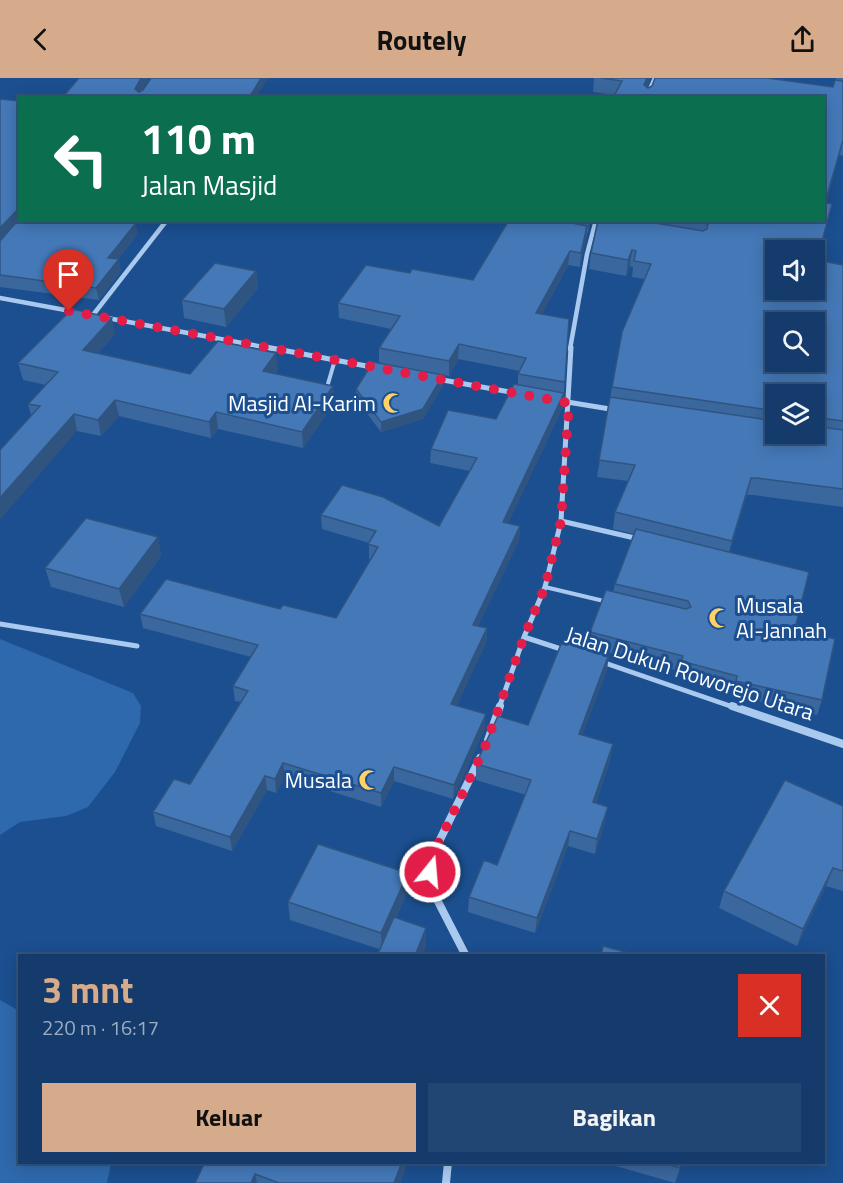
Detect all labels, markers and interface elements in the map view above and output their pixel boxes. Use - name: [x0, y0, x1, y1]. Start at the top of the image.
- text: Routely: [376, 19, 467, 60]
- icon: back: [24, 23, 57, 56]
- icon: share: [786, 23, 819, 56]
- text: 110 m: [141, 106, 256, 170]
- icon: left: [42, 120, 120, 198]
- text: Jalan Masjid: [141, 164, 277, 205]
- map controls: [765, 240, 825, 444]
- button: sound: [765, 240, 825, 300]
- pin: [43, 249, 94, 311]
- icon: arrive: [52, 258, 85, 291]
- button: search: [765, 312, 825, 372]
- button: layers: [765, 384, 825, 444]
- place label: Masjid Al-Karim: [228, 386, 376, 420]
- mosque icon: Masjid Al-Karim: [381, 391, 405, 415]
- place label: Musala Al-Jannah: [736, 588, 827, 647]
- mosque icon: Musala Al-Jannah: [707, 606, 731, 630]
- street label: Jalan Dukuh Roworejo Utara: [561, 617, 819, 729]
- place label: Musala: [284, 763, 352, 797]
- mosque icon: Musala: [357, 768, 381, 792]
- position arrow: [398, 840, 462, 904]
- text: 3 mnt: [42, 962, 133, 1017]
- button: close: [738, 974, 801, 1037]
- text: 220 m · 16:17: [42, 1012, 159, 1043]
- button: Keluar: [42, 1083, 416, 1152]
- button: Bagikan: [428, 1083, 801, 1152]

